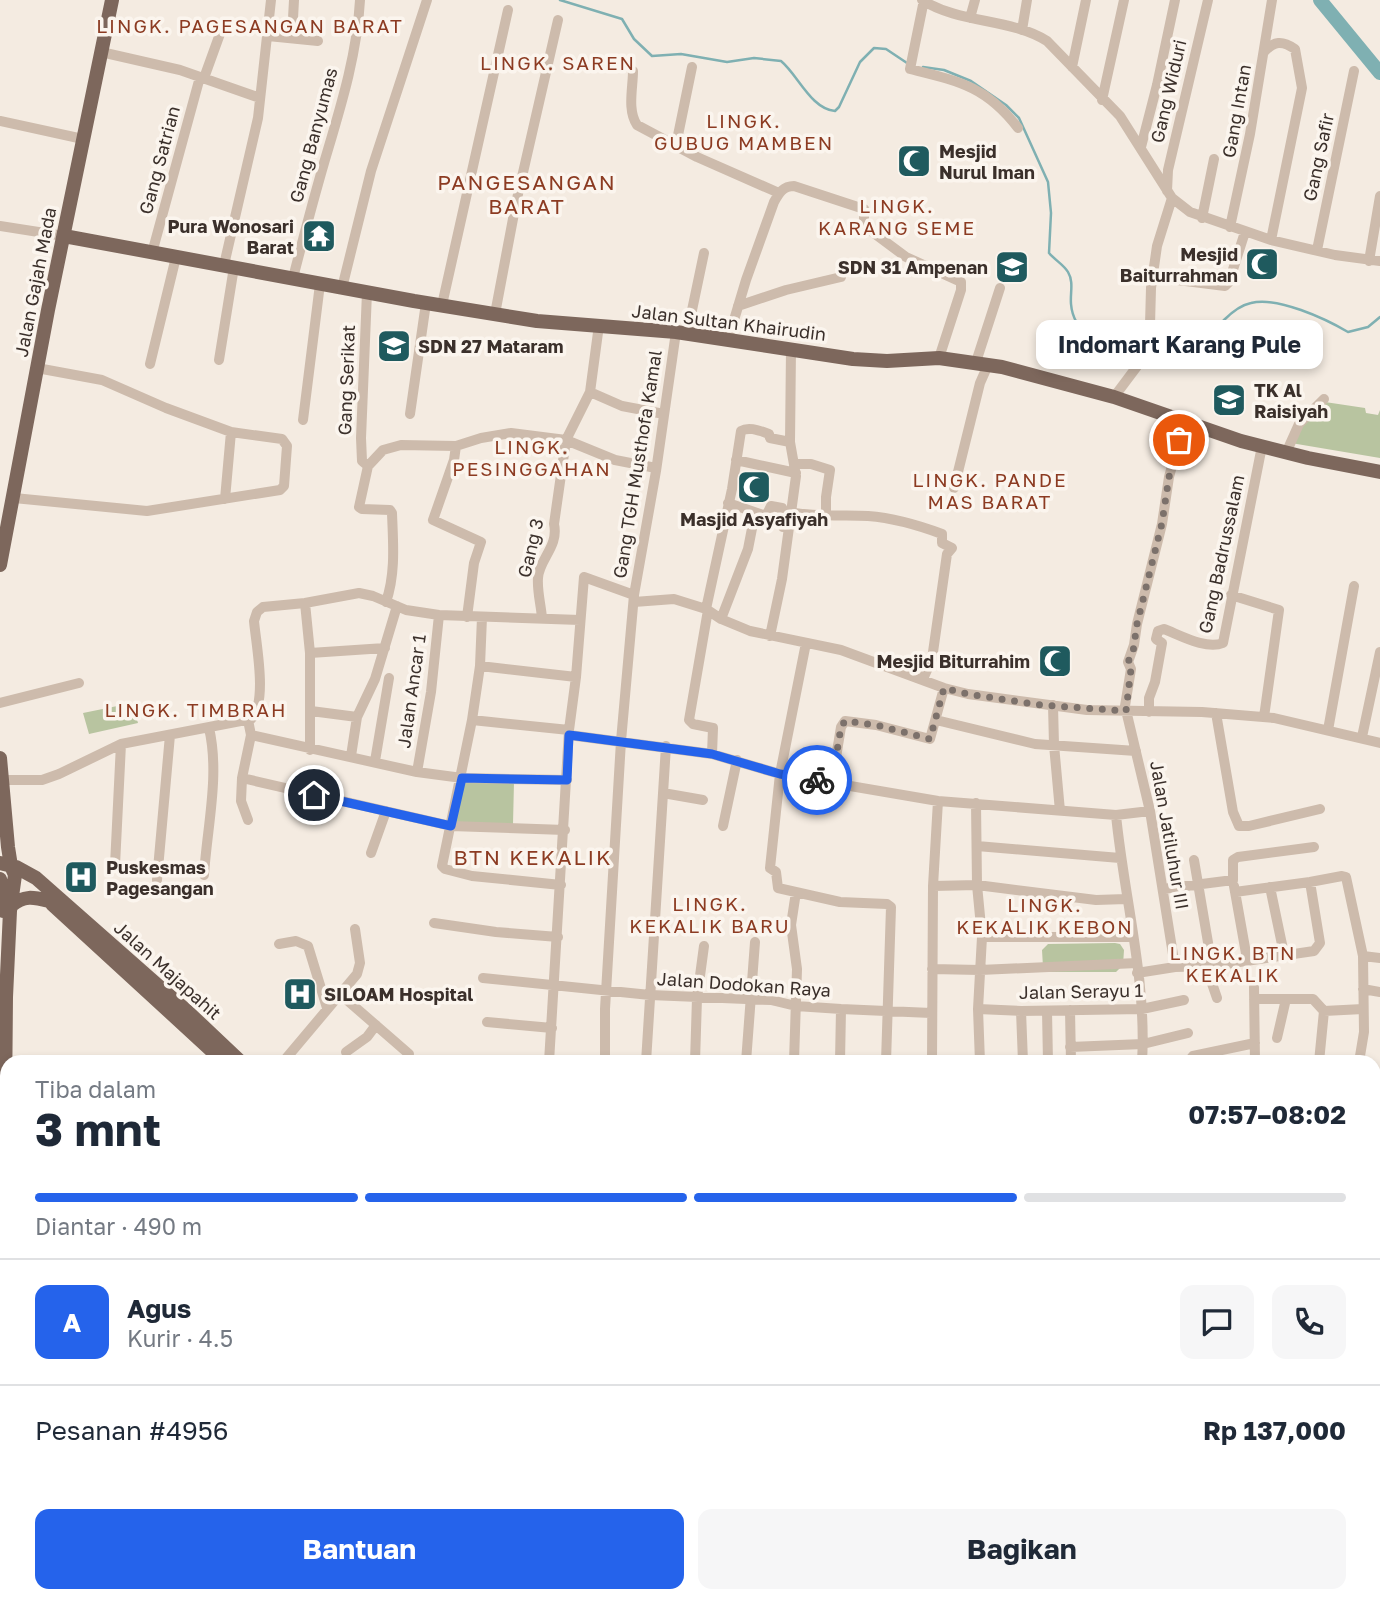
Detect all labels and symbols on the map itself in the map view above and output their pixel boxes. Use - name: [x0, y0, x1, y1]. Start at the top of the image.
- district label: LINGK. PAGESANGAN BARAT: [96, 14, 404, 37]
- street label: Gang Widuri: [1145, 37, 1191, 145]
- district label: LINGK. SAREN: [480, 51, 636, 74]
- street label: Gang Intan: [1217, 63, 1255, 159]
- street label: Gang Banyumas: [284, 65, 342, 205]
- street label: Gang Satrian: [134, 103, 184, 217]
- district label: LINGK. GUBUG MAMBEN: [654, 109, 834, 154]
- street label: Gang Safir: [1298, 111, 1338, 203]
- place label: Mesjid Nurul Iman: [939, 140, 1035, 183]
- mosque icon: Mesjid Nurul Iman: [895, 142, 933, 180]
- district label: PANGESANGAN BARAT: [437, 169, 617, 219]
- district label: LINGK. KARANG SEME: [818, 194, 976, 239]
- street label: Jalan Gajah Mada: [10, 205, 60, 359]
- place label: Pura Wonosari Barat: [167, 215, 294, 258]
- temple icon: Pura Wonosari Barat: [300, 217, 338, 255]
- place label: Mesjid Baiturrahman: [1120, 243, 1238, 286]
- mosque icon: Mesjid Baiturrahman: [1243, 245, 1281, 283]
- school or university icon: SDN 31 Ampenan: [993, 248, 1031, 286]
- place label: SDN 31 Ampenan: [838, 256, 988, 278]
- street label: Jalan Sultan Khairudin: [630, 299, 828, 345]
- callout: Indomart Karang Pule: [1036, 321, 1322, 370]
- street label: Gang Serikat: [333, 324, 359, 436]
- school or university icon: SDN 27 Mataram: [375, 327, 413, 365]
- place label: SDN 27 Mataram: [418, 335, 563, 357]
- street label: Gang TGH Musthofa Kamal: [608, 348, 666, 580]
- place label: TK Al Raisiyah: [1254, 379, 1328, 422]
- school or university icon: TK Al Raisiyah: [1210, 381, 1248, 419]
- pin: [1149, 410, 1209, 470]
- district label: LINGK. PESINGGAHAN: [452, 435, 612, 480]
- mosque icon: Masjid Asyafiyah: [735, 468, 773, 506]
- district label: LINGK. PANDE MAS BARAT: [912, 468, 1068, 513]
- street label: Gang Badrussalam: [1193, 473, 1249, 635]
- place label: Masjid Asyafiyah: [680, 508, 828, 530]
- street label: Gang 3: [513, 516, 547, 580]
- street label: Jalan Ancar 1: [392, 632, 430, 749]
- mosque icon: Mesjid Biturrahim: [1036, 642, 1074, 680]
- place label: Mesjid Biturrahim: [877, 650, 1030, 672]
- district label: LINGK. TIMBRAH: [104, 698, 288, 721]
- courier: [782, 745, 852, 815]
- street label: Jalan Jatiluhur III: [1146, 759, 1194, 911]
- pin: [284, 765, 344, 825]
- district label: BTN KEKALIK: [453, 844, 613, 870]
- place label: Puskesmas Pagesangan: [106, 856, 214, 899]
- hospital icon: Puskesmas Pagesangan: [62, 858, 100, 896]
- district label: LINGK. KEKALIK BARU: [629, 892, 791, 937]
- district label: LINGK. KEKALIK KEBON: [956, 893, 1134, 938]
- street label: Jalan Majapahit: [110, 916, 226, 1024]
- district label: LINGK. BTN KEKALIK: [1170, 941, 1296, 986]
- street label: Jalan Dodokan Raya: [656, 967, 832, 1001]
- hospital icon: SILOAM Hospital: [281, 975, 319, 1013]
- street label: Jalan Serayu 1: [1019, 979, 1144, 1003]
- place label: SILOAM Hospital: [324, 983, 473, 1005]

